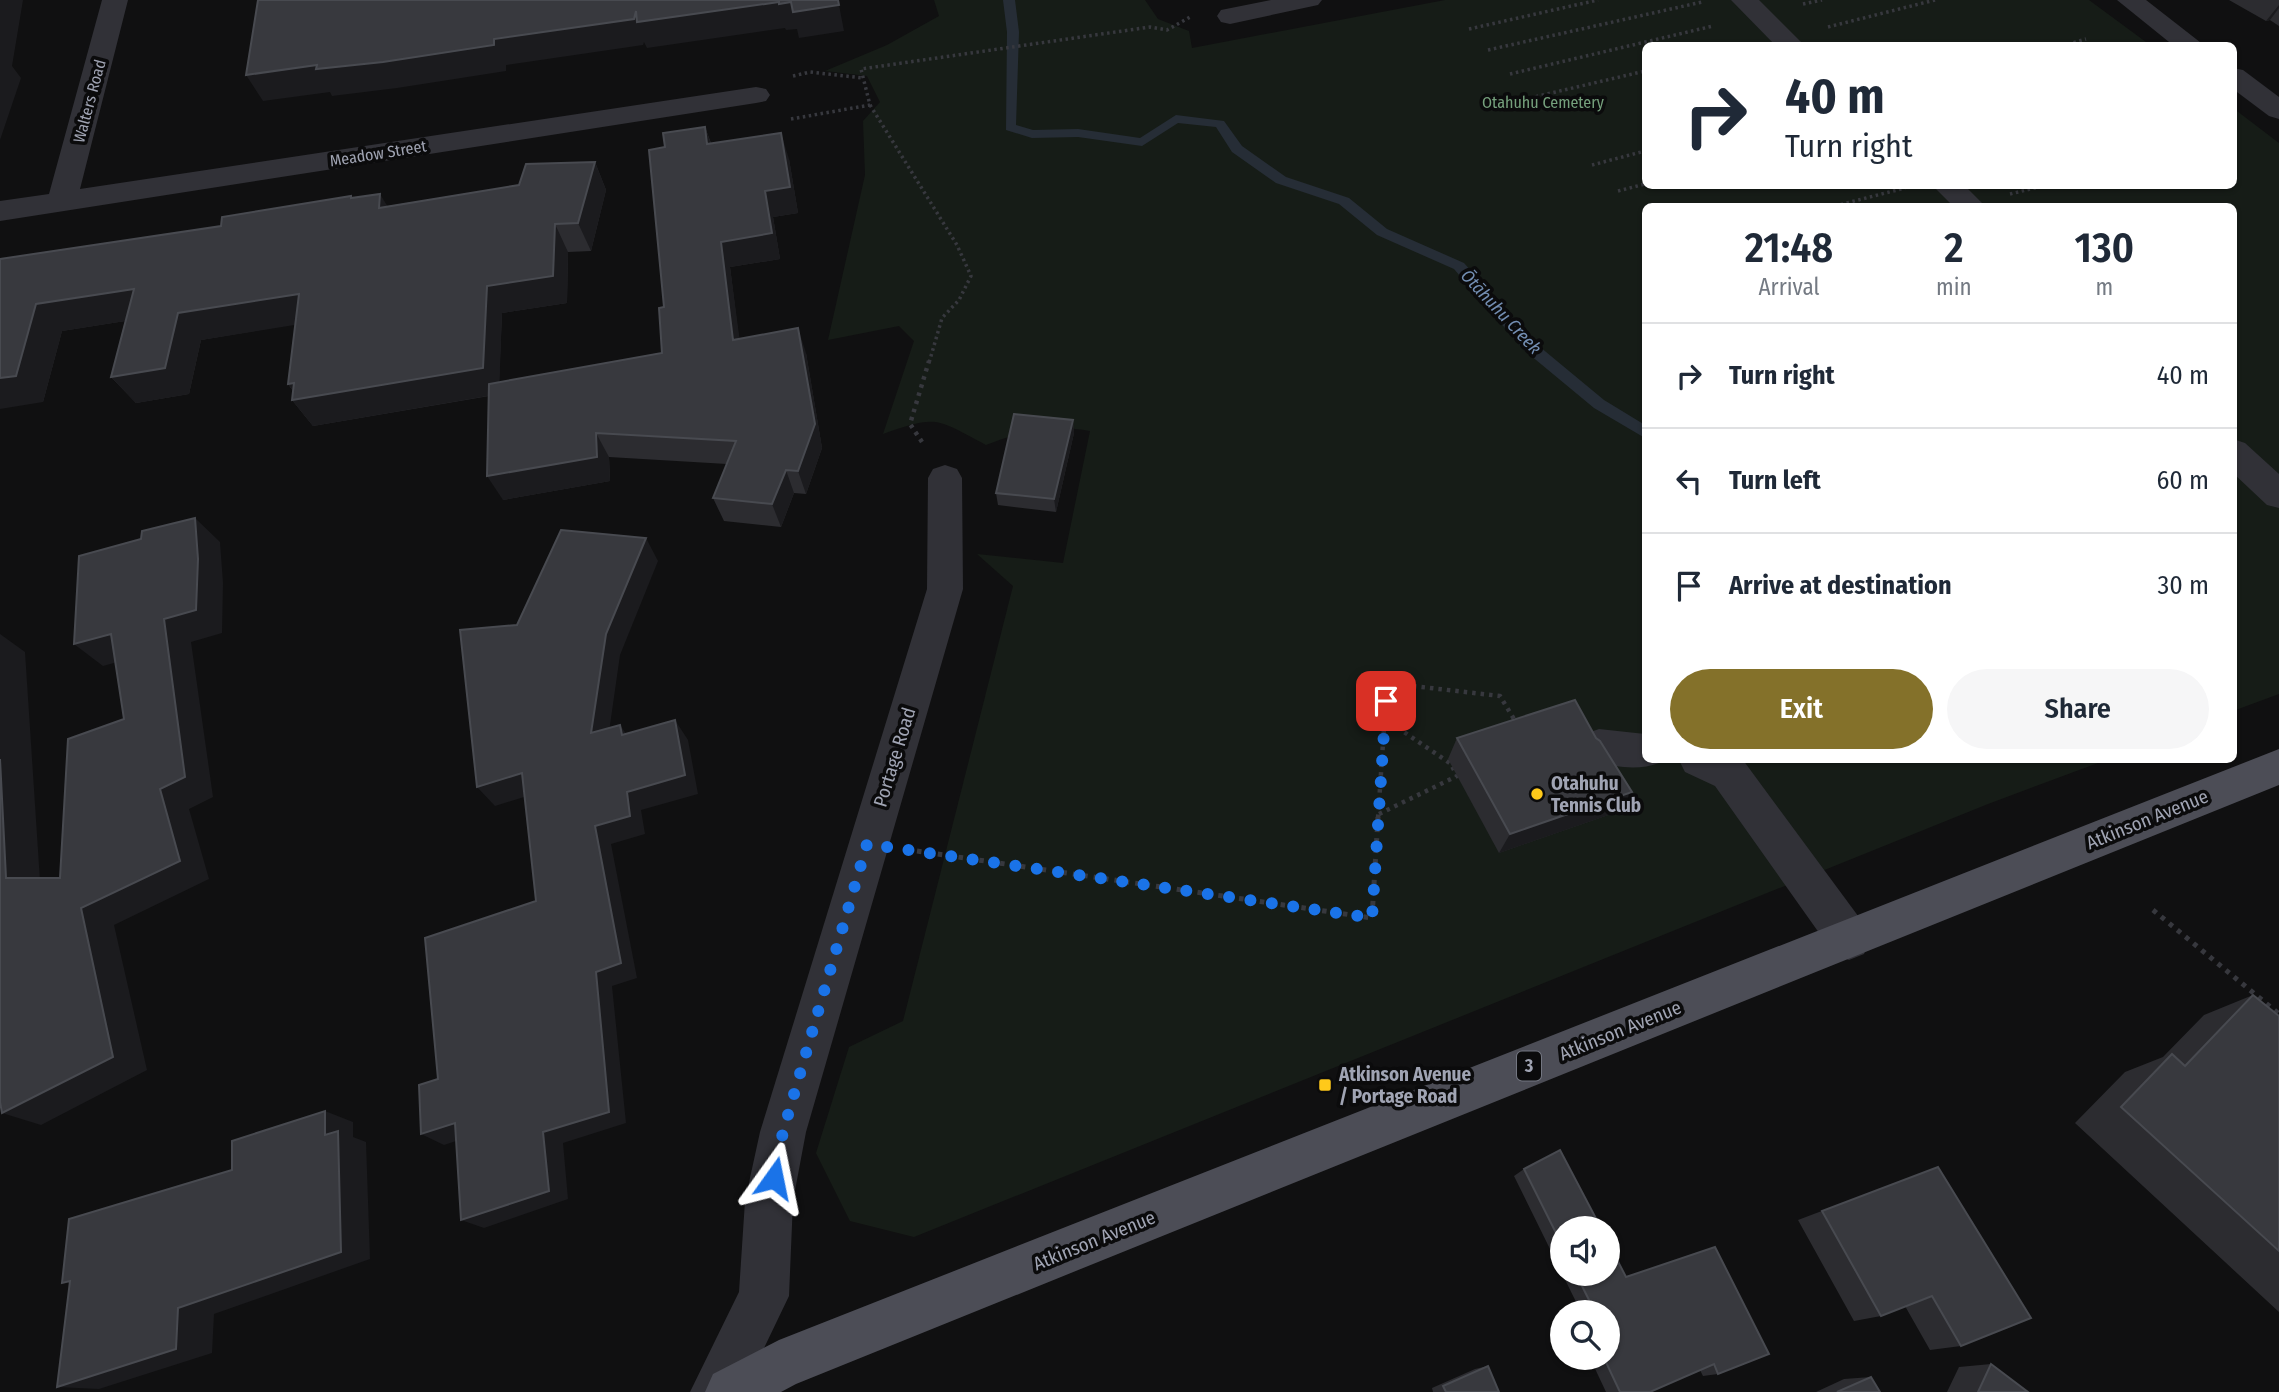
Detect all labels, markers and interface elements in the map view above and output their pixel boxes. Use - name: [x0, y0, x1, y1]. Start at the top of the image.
- street label: Walters Road: [69, 57, 110, 145]
- text: 40 m: [1785, 67, 1885, 126]
- icon: right: [1670, 70, 1761, 161]
- park label: Otahuhu Cemetery: [1482, 93, 1605, 112]
- text: Turn right: [1785, 127, 1912, 165]
- street label: Meadow Street: [328, 136, 428, 171]
- text: 21:48: [1745, 223, 1833, 273]
- text: 2: [1944, 223, 1963, 273]
- text: 130: [2074, 223, 2134, 273]
- water label: Ōtāhuhu Creek: [1456, 265, 1546, 359]
- text: Arrival: [1759, 273, 1820, 301]
- text: min: [1936, 273, 1972, 301]
- text: m: [2095, 273, 2113, 301]
- icon: right: [1670, 357, 1708, 395]
- text: Turn right: [1729, 360, 1835, 391]
- text: 40 m: [2157, 360, 2209, 391]
- icon: left: [1670, 462, 1708, 500]
- text: Turn left: [1729, 465, 1821, 496]
- text: 60 m: [2156, 465, 2209, 496]
- icon: arrive: [1670, 567, 1708, 605]
- text: Arrive at destination: [1729, 570, 1952, 601]
- text: 30 m: [2158, 570, 2209, 601]
- button: Exit: [1670, 669, 1933, 749]
- button: Share: [1947, 669, 2209, 749]
- pin: [1356, 671, 1416, 731]
- icon: arrive: [1367, 682, 1405, 720]
- street label: Portage Road: [868, 705, 921, 810]
- place label: Otahuhu Tennis Club: [1551, 772, 1641, 817]
- street label: Atkinson Avenue: [2083, 785, 2212, 854]
- marker: Otahuhu Tennis Club: [1529, 786, 1545, 802]
- street label: Atkinson Avenue: [1556, 996, 1685, 1065]
- road number: 3: [1517, 1051, 1541, 1080]
- place label: Atkinson Avenue / Portage Road: [1338, 1063, 1471, 1108]
- marker: Atkinson Avenue / Portage Road: [1317, 1077, 1333, 1093]
- position arrow: [737, 1141, 811, 1215]
- street label: Atkinson Avenue: [1030, 1206, 1159, 1275]
- map controls: [1550, 1216, 1620, 1370]
- button: sound: [1550, 1216, 1620, 1286]
- button: search: [1550, 1300, 1620, 1370]

